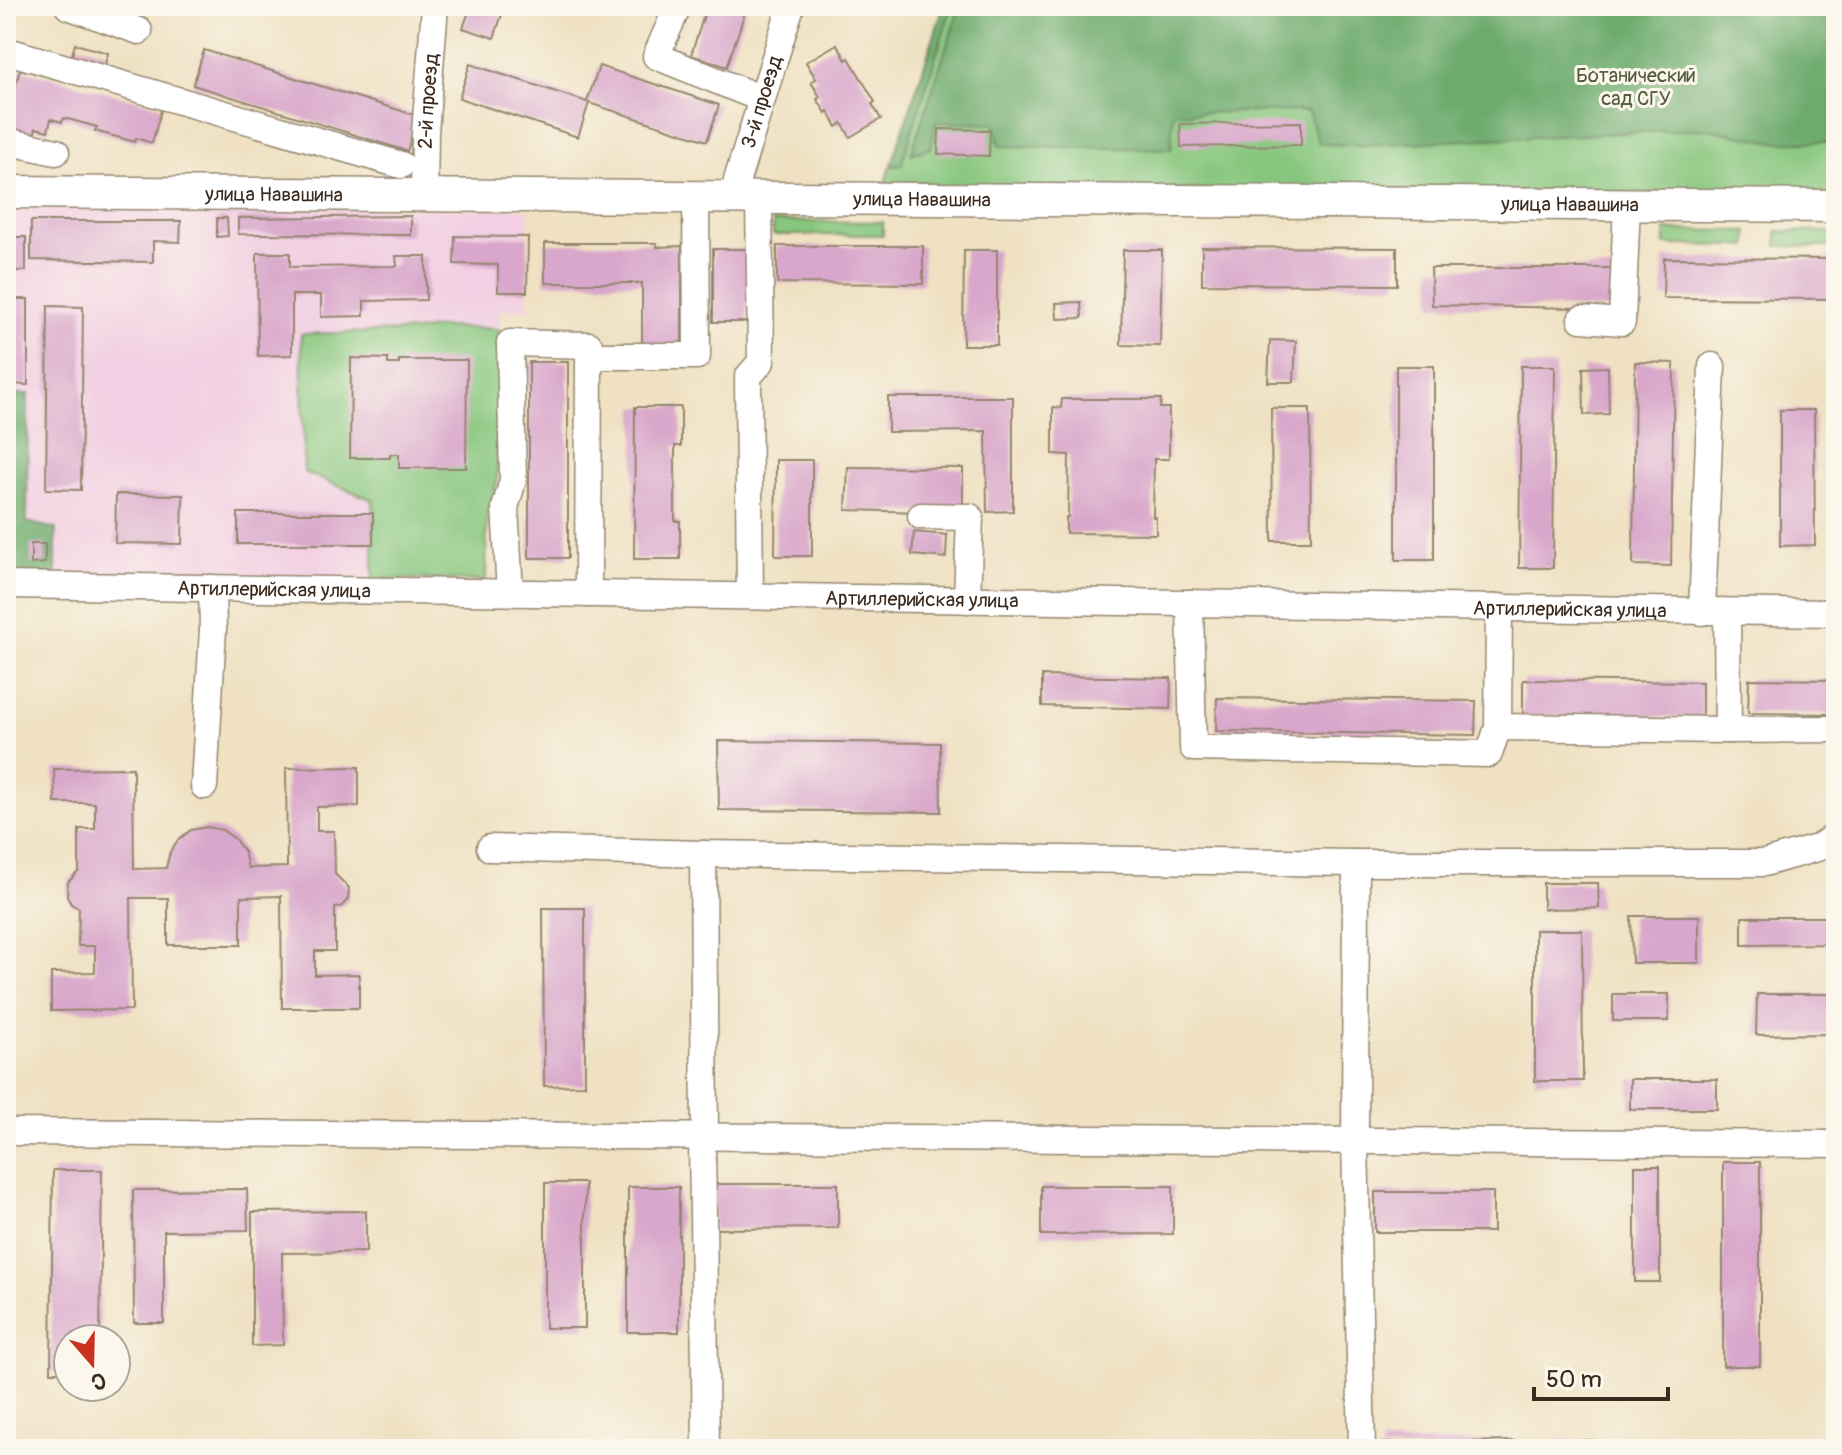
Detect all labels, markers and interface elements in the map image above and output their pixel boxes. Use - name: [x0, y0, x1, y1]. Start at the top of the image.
- street label: 2-й проезд: [413, 53, 444, 149]
- street label: 3-й проезд: [736, 53, 788, 151]
- park label: Ботанический сад СГУ: [1576, 63, 1696, 111]
- street label: улица Навашина: [204, 182, 343, 208]
- street label: улица Навашина: [852, 186, 991, 213]
- street label: улица Навашина: [1500, 191, 1639, 217]
- street label: Артиллерийская улица: [177, 576, 371, 604]
- street label: Артиллерийская улица: [825, 586, 1019, 613]
- street label: Артиллерийская улица: [1473, 595, 1667, 623]
- north arrow: [52, 1323, 132, 1403]
- scale bar: [1534, 1351, 1668, 1401]
- text: С: [87, 1365, 110, 1396]
- text: 50 m: [1546, 1365, 1602, 1394]

